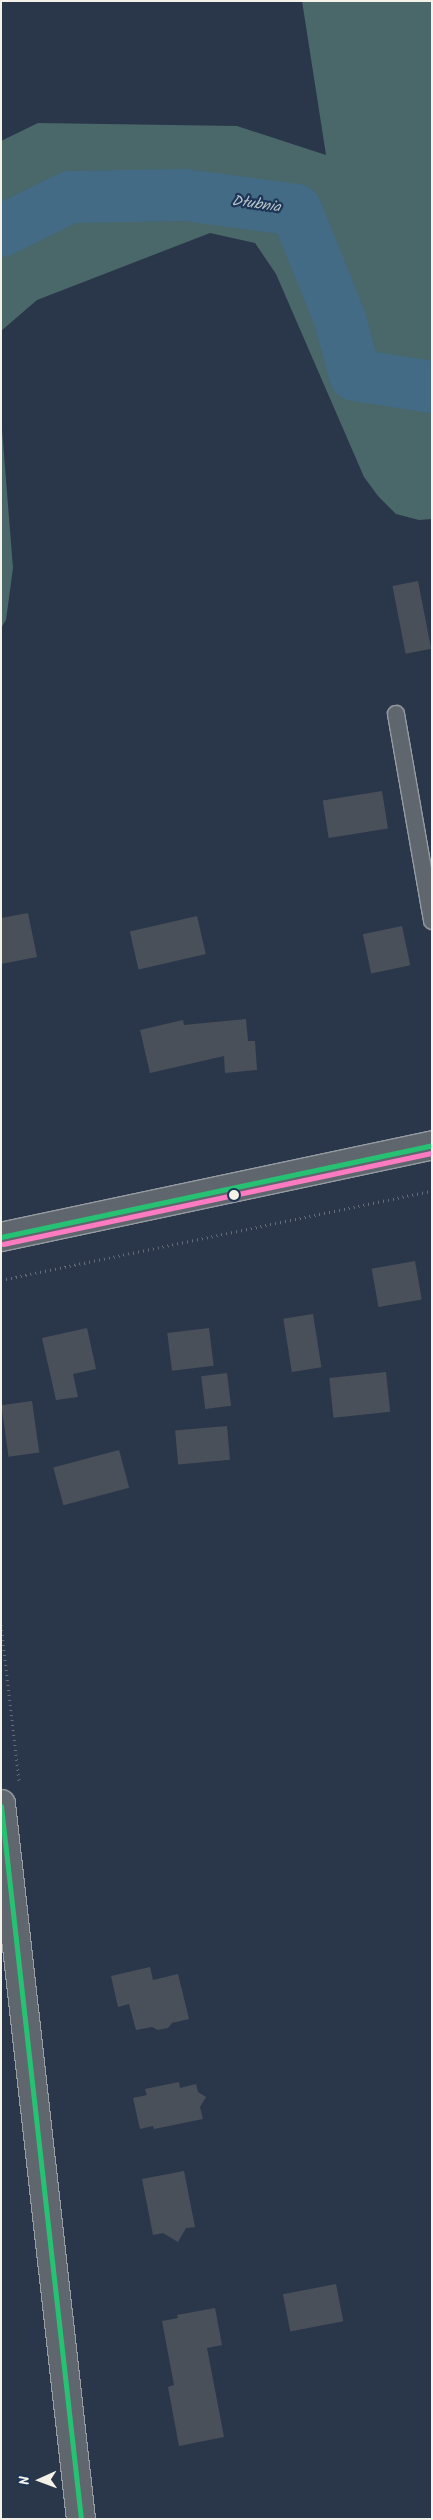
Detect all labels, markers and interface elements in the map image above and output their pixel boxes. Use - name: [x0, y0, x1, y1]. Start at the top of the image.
- water label: Dłubnia: [231, 193, 281, 217]
- unlabelled marker: [229, 1190, 239, 1200]
- north arrow: [15, 2455, 65, 2505]
- text: N: [14, 2476, 36, 2485]

